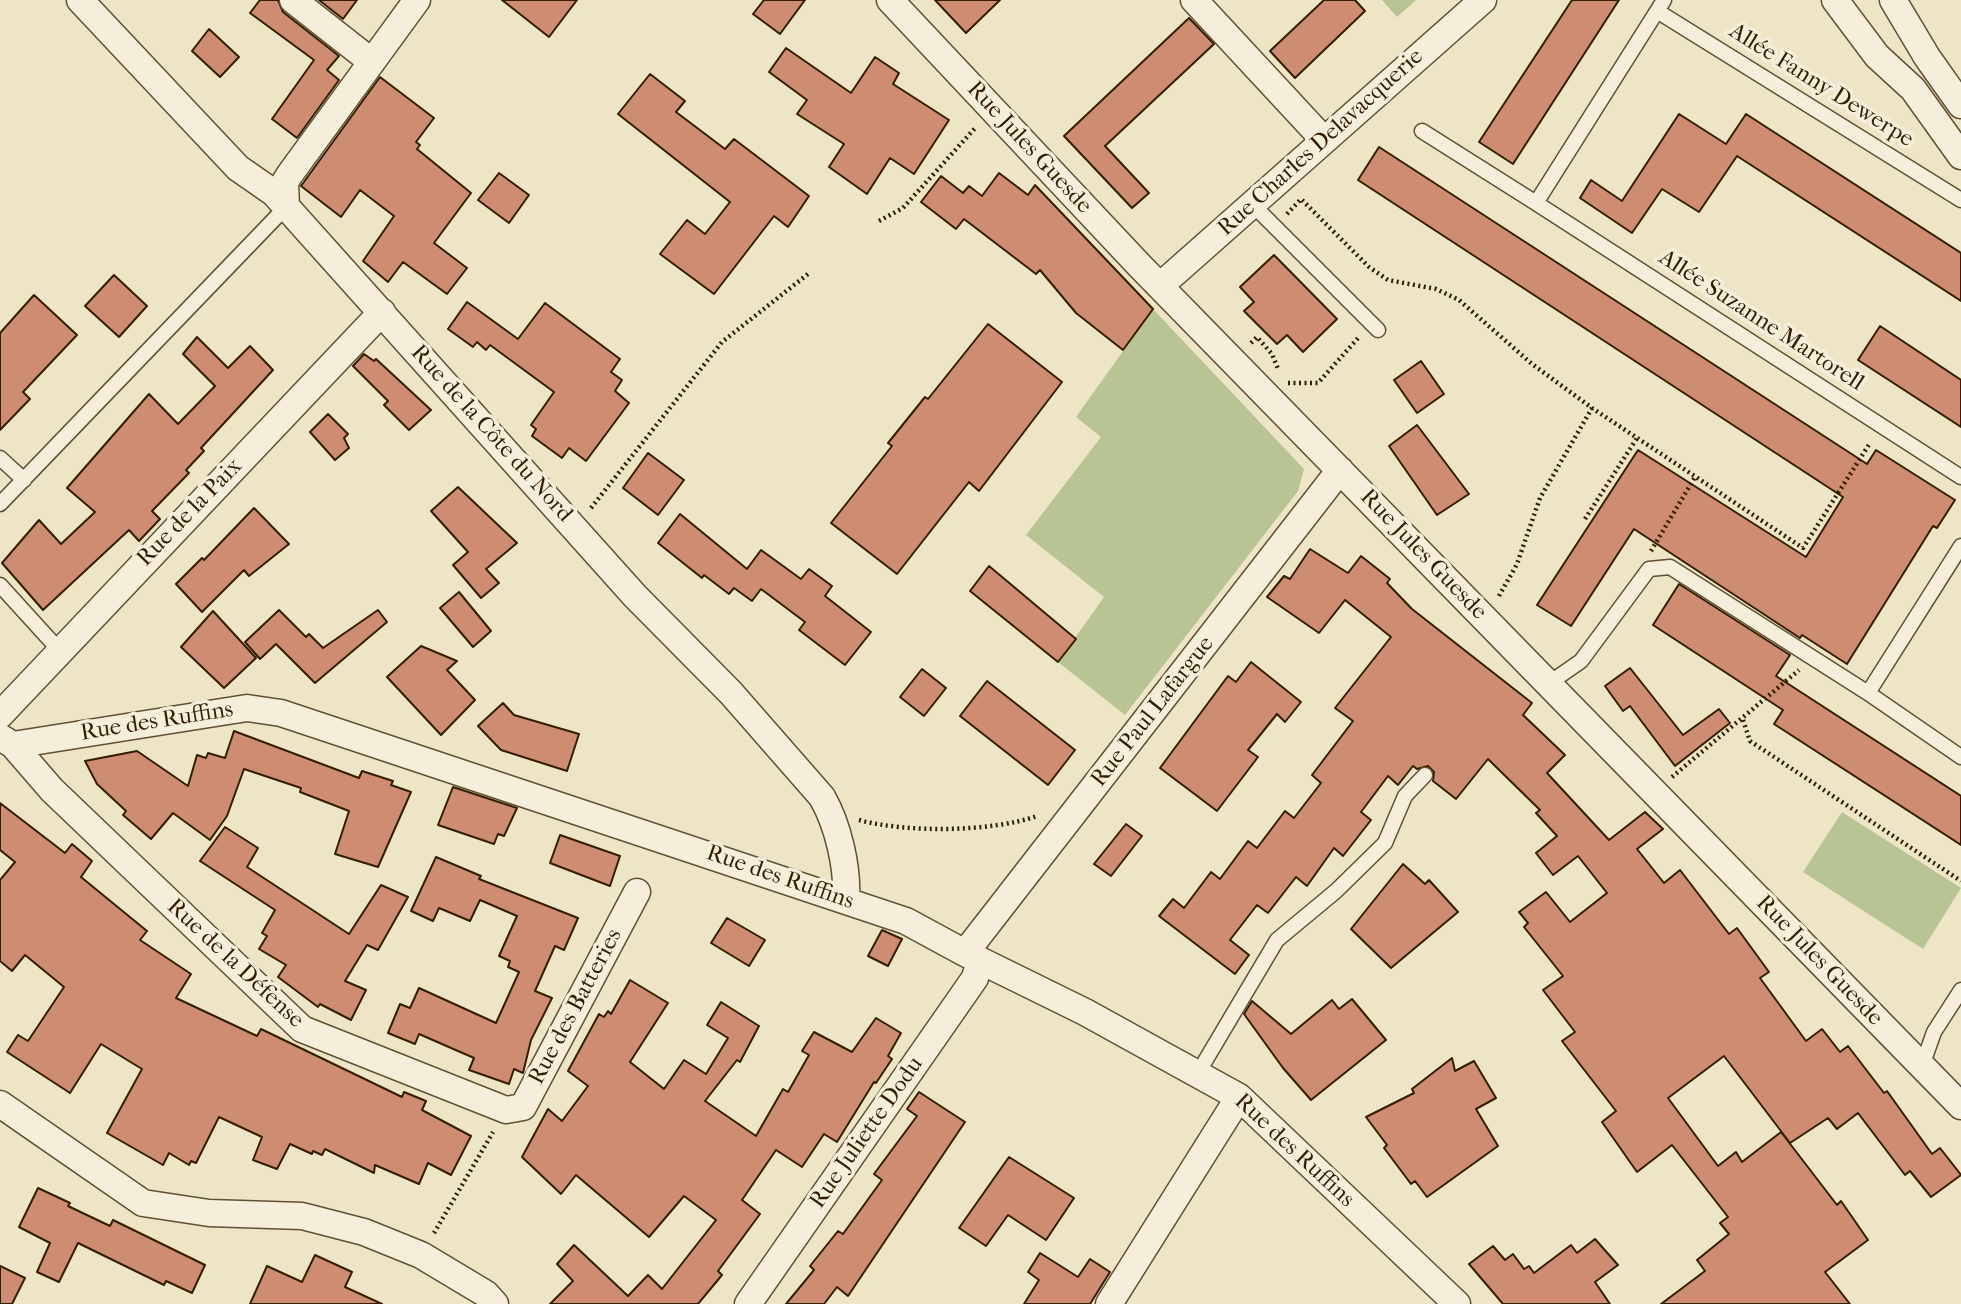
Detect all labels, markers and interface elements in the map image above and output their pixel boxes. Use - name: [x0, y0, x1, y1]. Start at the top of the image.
- street label: Allée Fanny Dewerpe: [1724, 18, 1918, 154]
- street label: Rue Charles Delavacquerie: [1213, 44, 1429, 242]
- street label: Rue Jules Guesde: [961, 76, 1097, 220]
- street label: Allée Suzanne Martorell: [1653, 244, 1869, 398]
- street label: Rue de la Côte du Nord: [404, 340, 578, 528]
- street label: Rue de la Paix: [132, 453, 248, 573]
- street label: Rue Jules Guesde: [1354, 484, 1492, 626]
- street label: Rue Paul Lafargue: [1086, 631, 1220, 793]
- street label: Rue des Ruffins: [79, 696, 235, 748]
- street label: Rue des Ruffins: [703, 840, 857, 916]
- street label: Rue Jules Guesde: [1750, 890, 1888, 1032]
- street label: Rue de la Défense: [161, 894, 309, 1034]
- street label: Rue des Batteries: [523, 924, 629, 1090]
- street label: Rue Juliette Dodu: [804, 1052, 930, 1214]
- street label: Rue des Ruffins: [1228, 1088, 1360, 1214]

